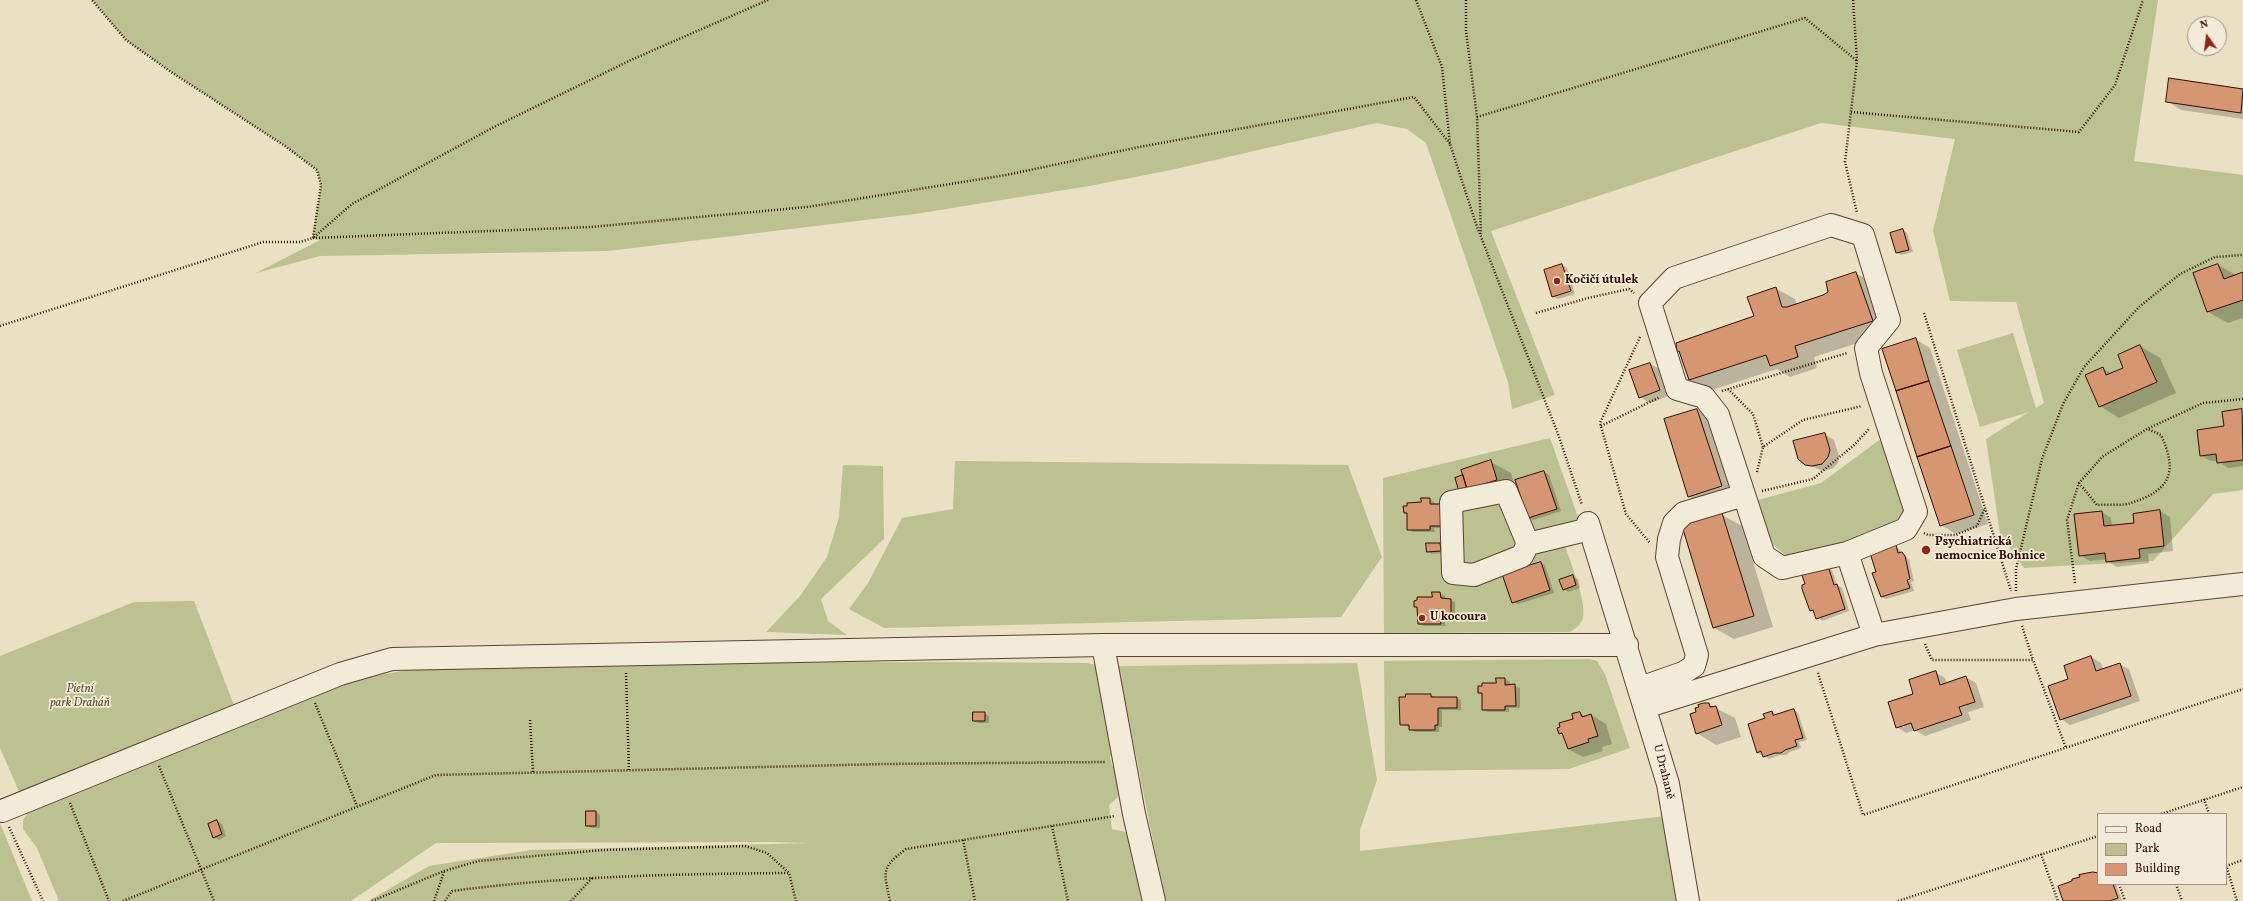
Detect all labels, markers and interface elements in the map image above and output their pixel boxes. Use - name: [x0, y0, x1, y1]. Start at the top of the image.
- north arrow: [2187, 16, 2227, 56]
- text: N: [2199, 17, 2210, 33]
- place label: Kočičí útulek: [1565, 274, 1639, 288]
- marker: Kočičí útulek: [1552, 276, 1562, 286]
- place label: Psychiatrická nemocnice Bohnice: [1935, 536, 2045, 564]
- marker: Psychiatrická nemocnice Bohnice: [1920, 544, 1932, 556]
- place label: U kocoura: [1430, 611, 1487, 625]
- marker: U kocoura: [1417, 613, 1427, 623]
- park label: Pietní park Draháň: [50, 683, 110, 711]
- street label: U Drahaně: [1649, 743, 1677, 801]
- legend: [2097, 813, 2227, 885]
- text: Road: [2135, 821, 2162, 837]
- text: Park: [2135, 841, 2160, 857]
- text: Building: [2135, 861, 2180, 877]

